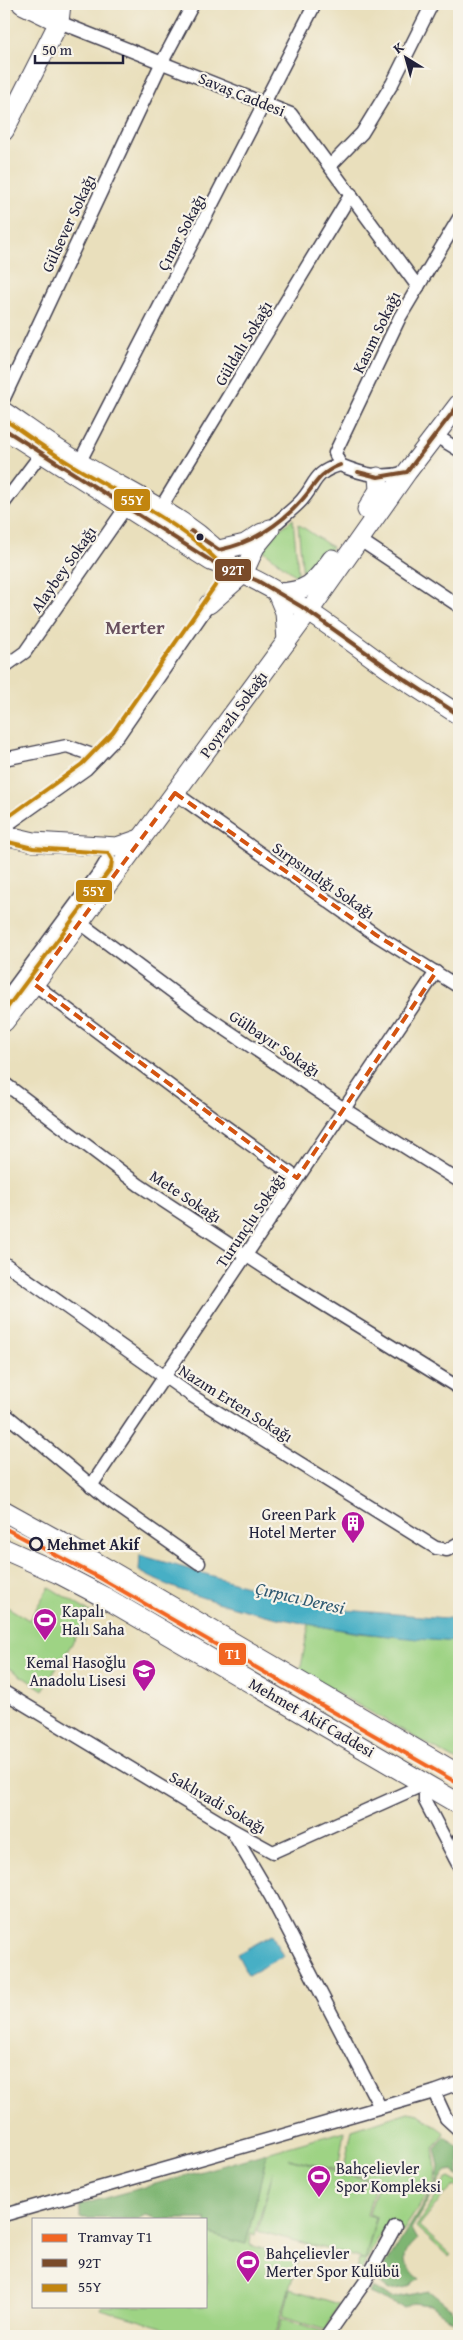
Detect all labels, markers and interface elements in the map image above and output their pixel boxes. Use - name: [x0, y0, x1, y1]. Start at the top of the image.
- scale bar: [35, 32, 122, 64]
- north arrow: [380, 32, 430, 82]
- text: K: [389, 37, 408, 58]
- text: 50 m: [42, 39, 73, 60]
- street label: Savaş Caddesi: [195, 66, 290, 123]
- street label: Gülsever Sokağı: [35, 170, 101, 276]
- street label: Çınar Sokağı: [151, 189, 212, 275]
- street label: Kasım Sokağı: [346, 286, 406, 377]
- street label: Güldalı Sokağı: [208, 296, 278, 390]
- line badge: 55Y: [113, 488, 151, 512]
- text: 55Y: [120, 490, 144, 510]
- street label: Alaybey Sokağı: [24, 520, 102, 617]
- unlabelled marker: [195, 532, 205, 542]
- line badge: 92T: [214, 558, 252, 582]
- text: 92T: [222, 560, 245, 580]
- district label: Merter: [105, 613, 165, 641]
- street label: Poyrazlı Sokağı: [193, 665, 273, 762]
- street label: Sırpsındığı Sokağı: [268, 836, 381, 925]
- line badge: 55Y: [75, 879, 113, 903]
- text: 55Y: [82, 881, 106, 901]
- street label: Gülbayır Sokağı: [225, 1004, 326, 1083]
- street label: Mete Sokağı: [145, 1164, 227, 1229]
- street label: Turunçlu Sokağı: [209, 1167, 291, 1272]
- street label: Nazım Erten Sokağı: [174, 1358, 298, 1448]
- place label: Green Park Hotel Merter: [249, 1502, 337, 1544]
- building icon: Green Park Hotel Merter: [340, 1510, 366, 1544]
- place label: Mehmet Akif: [47, 1532, 142, 1556]
- marker: Mehmet Akif: [29, 1537, 43, 1551]
- water label: Çırpıcı Deresi: [253, 1574, 348, 1621]
- place label: Kapalı Halı Saha: [62, 1599, 125, 1641]
- sports icon: Kapalı Halı Saha: [32, 1607, 58, 1641]
- line badge: T1: [218, 1642, 247, 1666]
- text: T1: [225, 1644, 241, 1664]
- place label: Kemal Hasoğlu Anadolu Lisesi: [27, 1650, 127, 1692]
- school or university icon: Kemal Hasoğlu Anadolu Lisesi: [131, 1658, 157, 1692]
- street label: Mehmet Akif Caddesi: [244, 1671, 380, 1763]
- street label: Saklıvadi Sokağı: [165, 1765, 271, 1840]
- place label: Bahçelievler Spor Kompleksi: [336, 2156, 442, 2198]
- sports icon: Bahçelievler Spor Kompleksi: [306, 2164, 332, 2198]
- legend: [32, 2218, 208, 2308]
- text: Tramvay T1: [78, 2226, 152, 2247]
- place label: Bahçelievler Merter Spor Kulübü: [266, 2241, 400, 2283]
- sports icon: Bahçelievler Merter Spor Kulübü: [235, 2249, 261, 2283]
- text: 92T: [78, 2252, 101, 2273]
- text: 55Y: [78, 2276, 101, 2297]

